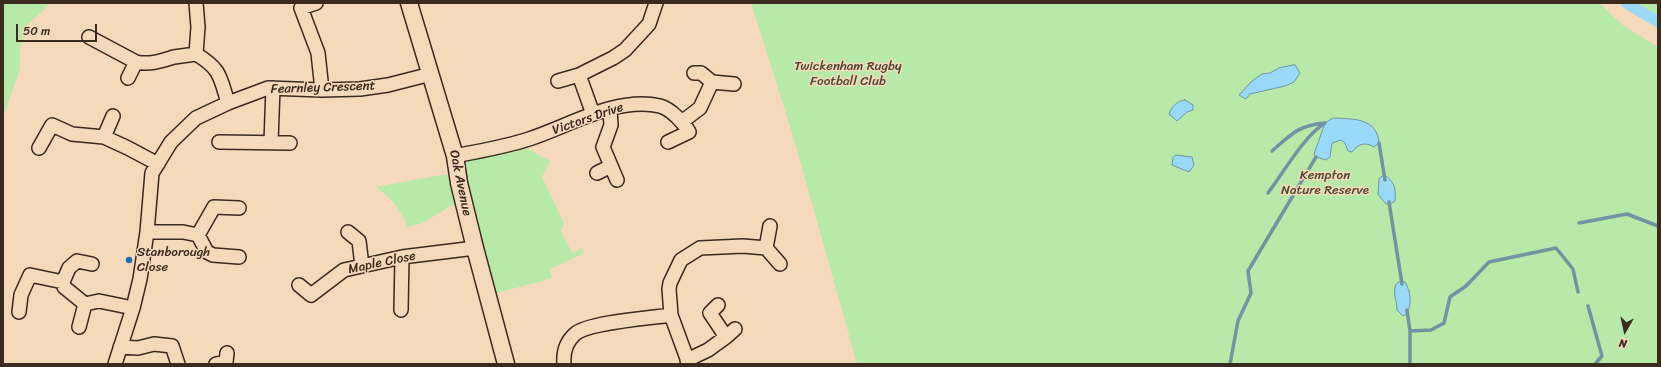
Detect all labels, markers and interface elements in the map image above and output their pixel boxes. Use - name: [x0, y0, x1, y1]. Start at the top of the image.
- scale bar: [18, 16, 99, 42]
- text: 50 m: [23, 20, 50, 42]
- park label: Twickenham Rugby Football Club: [794, 59, 902, 90]
- street label: Fearnley Crescent: [270, 78, 376, 98]
- street label: Victors Drive: [550, 100, 626, 138]
- street label: Oak Avenue: [445, 149, 475, 217]
- park label: Kempton Nature Reserve: [1281, 168, 1369, 199]
- place label: Stanborough Close: [137, 245, 210, 276]
- street label: Maple Close: [347, 248, 417, 278]
- marker: Stanborough Close: [124, 255, 134, 265]
- north arrow: [1605, 311, 1645, 351]
- text: N: [1618, 333, 1628, 353]

